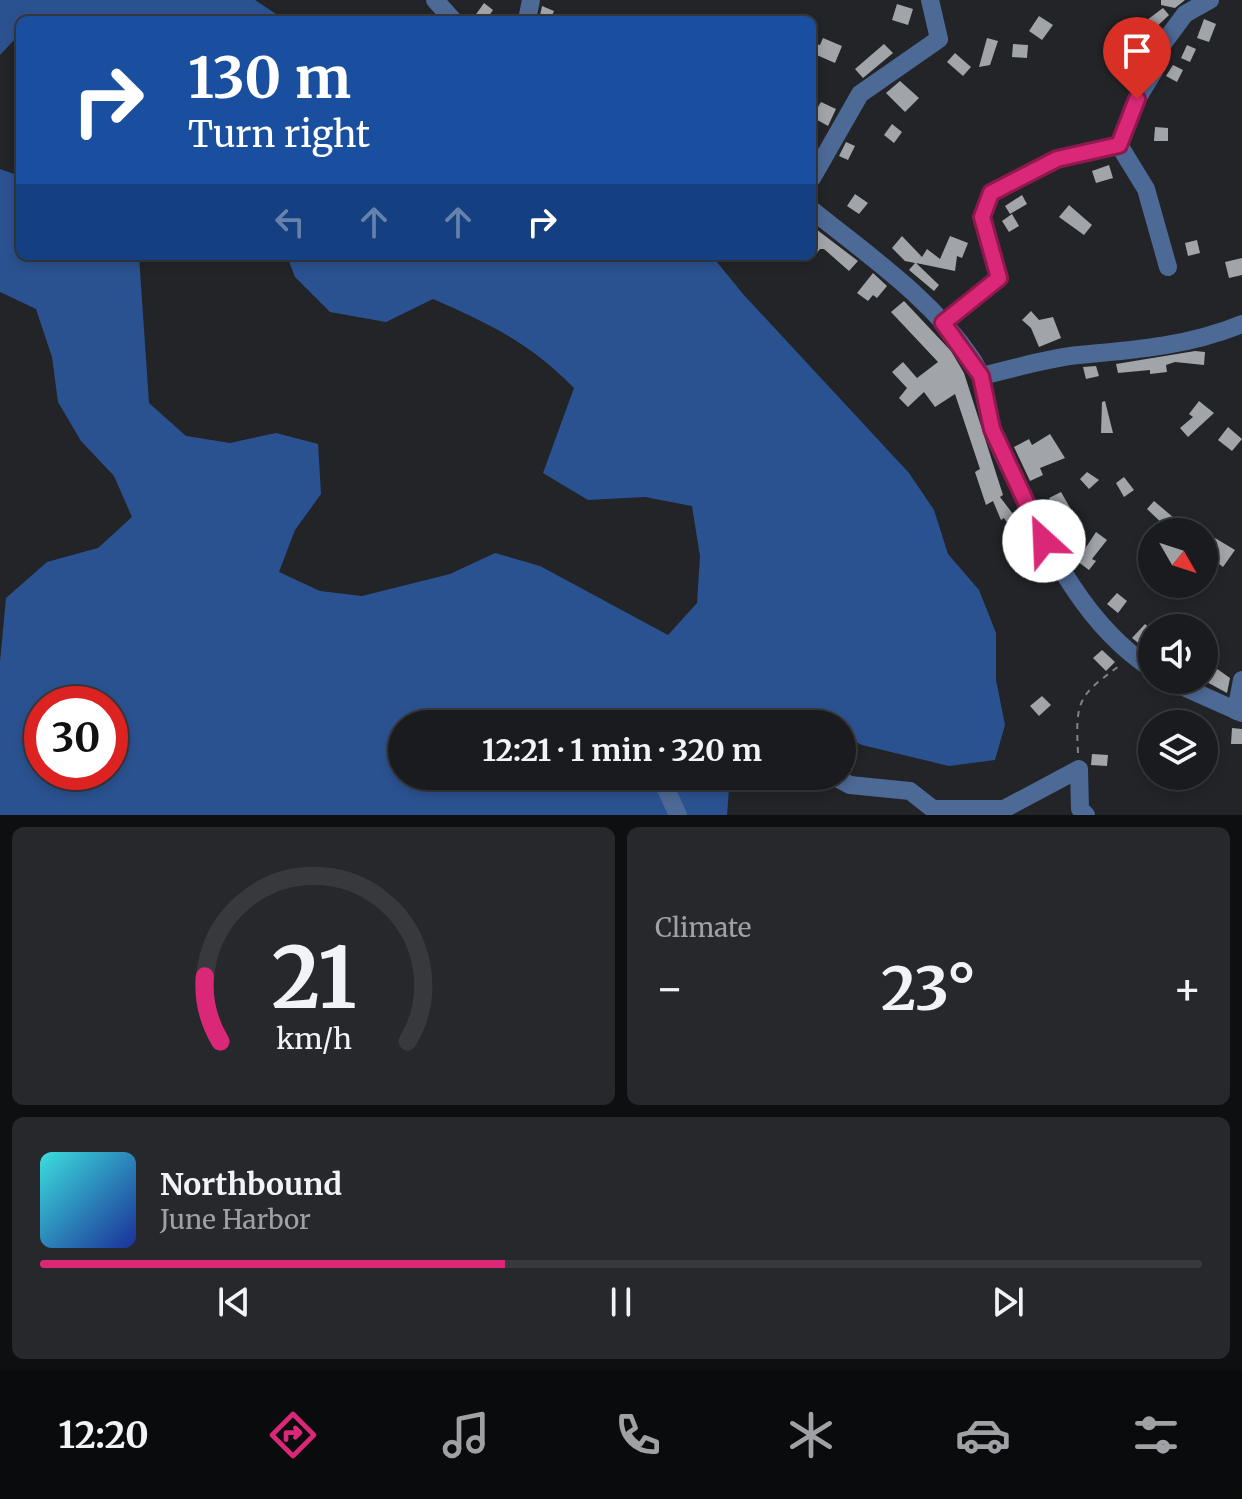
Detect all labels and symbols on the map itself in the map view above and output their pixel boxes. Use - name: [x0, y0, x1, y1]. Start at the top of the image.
- pin: [1103, 17, 1171, 99]
- position arrow: [1002, 499, 1086, 583]
- north arrow: [1138, 518, 1218, 598]
- speed limit sign: 30: [24, 686, 128, 790]

